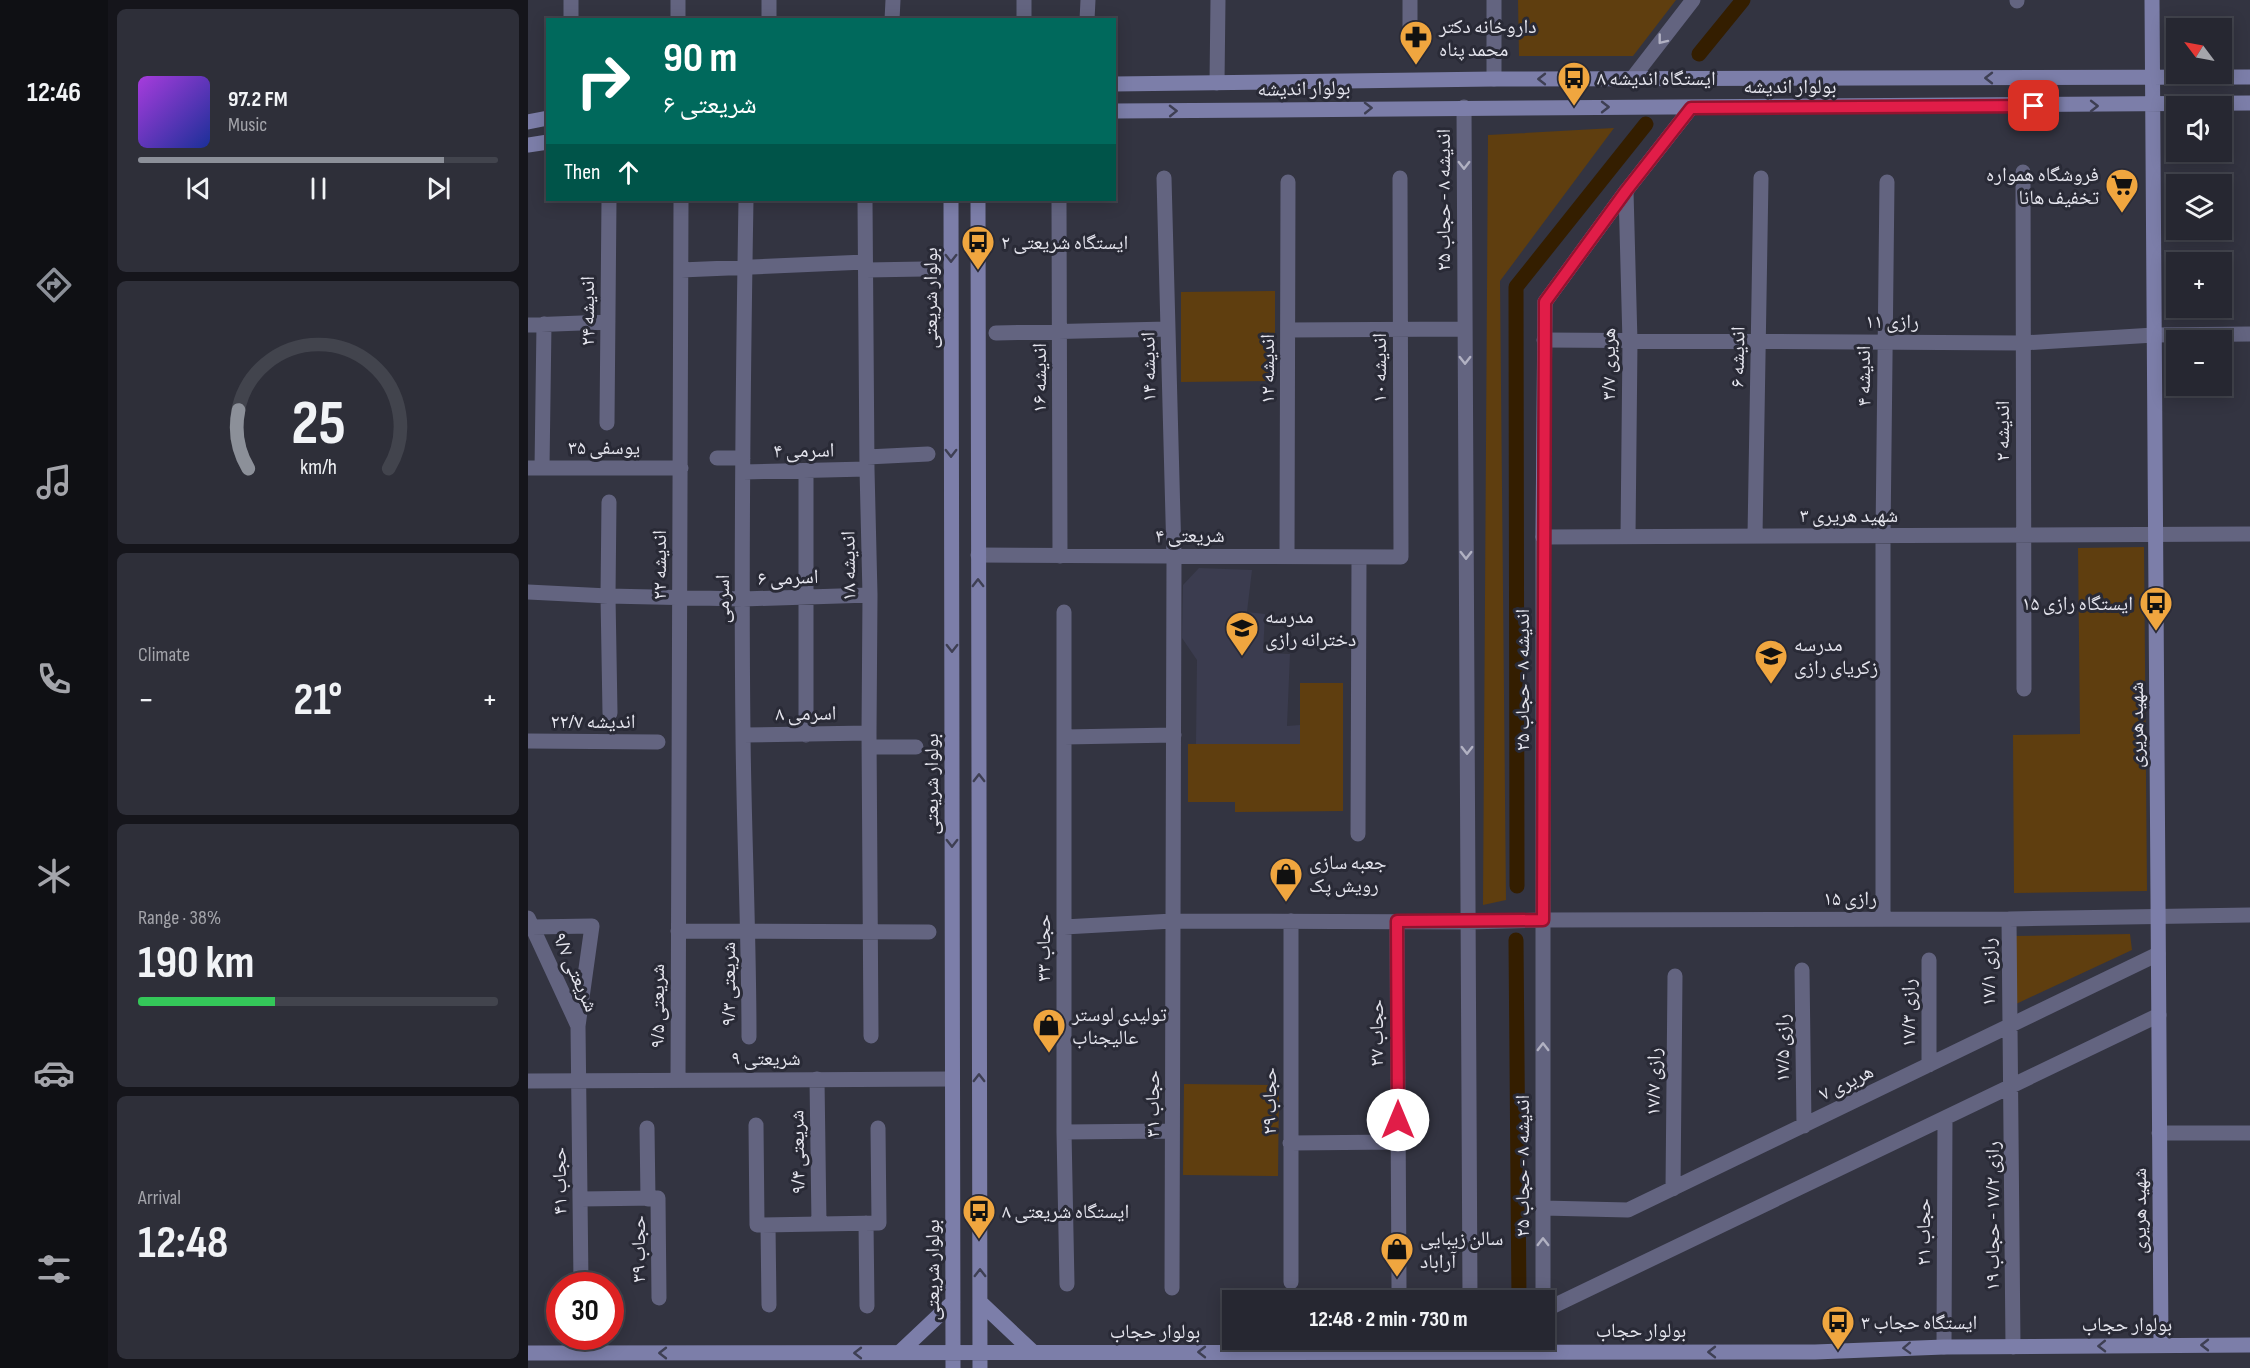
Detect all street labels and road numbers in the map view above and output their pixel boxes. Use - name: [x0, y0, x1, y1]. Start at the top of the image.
- street label: بولوار اندیشه: [1743, 75, 1837, 99]
- street label: بولوار اندیشه: [1257, 76, 1351, 102]
- street label: اندیشه ۸ - حجاب ۲۵: [1432, 129, 1456, 271]
- street label: بولوار شریعتی: [919, 247, 943, 349]
- street label: اندیشه ۲۴: [576, 276, 600, 346]
- street label: رازی ۱۱: [1865, 310, 1919, 334]
- street label: اندیشه ۶: [1725, 326, 1751, 388]
- street label: هریری ۳/۷: [1597, 328, 1621, 400]
- street label: اندیشه ۱۴: [1136, 332, 1162, 402]
- street label: اندیشه ۱۰: [1368, 333, 1392, 403]
- street label: اندیشه ۱۲: [1256, 334, 1280, 404]
- street label: اندیشه ۱۶: [1028, 343, 1052, 413]
- street label: اندیشه ۴: [1852, 345, 1876, 407]
- street label: اندیشه ۲: [1991, 400, 2015, 462]
- street label: یوسفی ۳۵: [568, 436, 640, 460]
- street label: اسرمی ۴: [773, 438, 835, 464]
- street label: شهید هریری ۳: [1800, 504, 1898, 528]
- street label: شریعتی ۴: [1155, 524, 1225, 548]
- street label: اندیشه ۲۲: [648, 530, 672, 600]
- street label: اندیشه ۱۸: [836, 531, 862, 601]
- street label: اسرمی ۶: [757, 565, 819, 591]
- street label: اسرمی: [711, 575, 735, 623]
- street label: اندیشه ۸ - حجاب ۲۵: [1511, 609, 1535, 751]
- street label: شهید هریری: [2125, 682, 2149, 768]
- street label: اسرمی ۸: [775, 701, 837, 727]
- street label: اندیشه ۲۲/۷: [551, 710, 635, 734]
- street label: بولوار شریعتی: [920, 733, 944, 835]
- street label: رازی ۱۵: [1823, 887, 1877, 911]
- street label: حجاب ۳۳: [1032, 914, 1056, 982]
- street label: شریعتی ۹/۷: [547, 929, 603, 1016]
- street label: رازی ۱۷/۱: [1977, 938, 2001, 1006]
- street label: شریعتی ۹/۳: [717, 942, 741, 1026]
- street label: شریعتی ۹/۵: [646, 964, 670, 1048]
- street label: رازی ۱۷/۳: [1897, 979, 1921, 1047]
- street label: حجاب ۲۷: [1365, 999, 1389, 1067]
- street label: رازی ۱۷/۵: [1771, 1014, 1795, 1082]
- street label: شریعتی ۹: [731, 1047, 801, 1071]
- street label: رازی ۱۷/۷: [1641, 1048, 1667, 1116]
- street label: هریری ۷: [1815, 1059, 1878, 1106]
- street label: حجاب ۲۹: [1258, 1067, 1282, 1135]
- street label: حجاب ۳۱: [1141, 1070, 1165, 1138]
- street label: اندیشه ۸ - حجاب ۲۵: [1511, 1095, 1535, 1237]
- street label: شریعتی ۹/۴: [785, 1110, 811, 1194]
- street label: رازی ۱۷/۲ - حجاب ۱۹: [1981, 1141, 2005, 1291]
- street label: حجاب ۴۱: [547, 1147, 573, 1215]
- street label: شهید هریری: [2128, 1168, 2152, 1254]
- street label: حجاب ۲۱: [1912, 1198, 1936, 1266]
- street label: حجاب ۳۹: [627, 1215, 651, 1283]
- street label: بولوار شریعتی: [921, 1219, 945, 1321]
- street label: بولوار حجاب: [2082, 1313, 2172, 1337]
- street label: بولوار حجاب: [1596, 1319, 1686, 1343]
- street label: بولوار حجاب: [1110, 1320, 1200, 1344]

